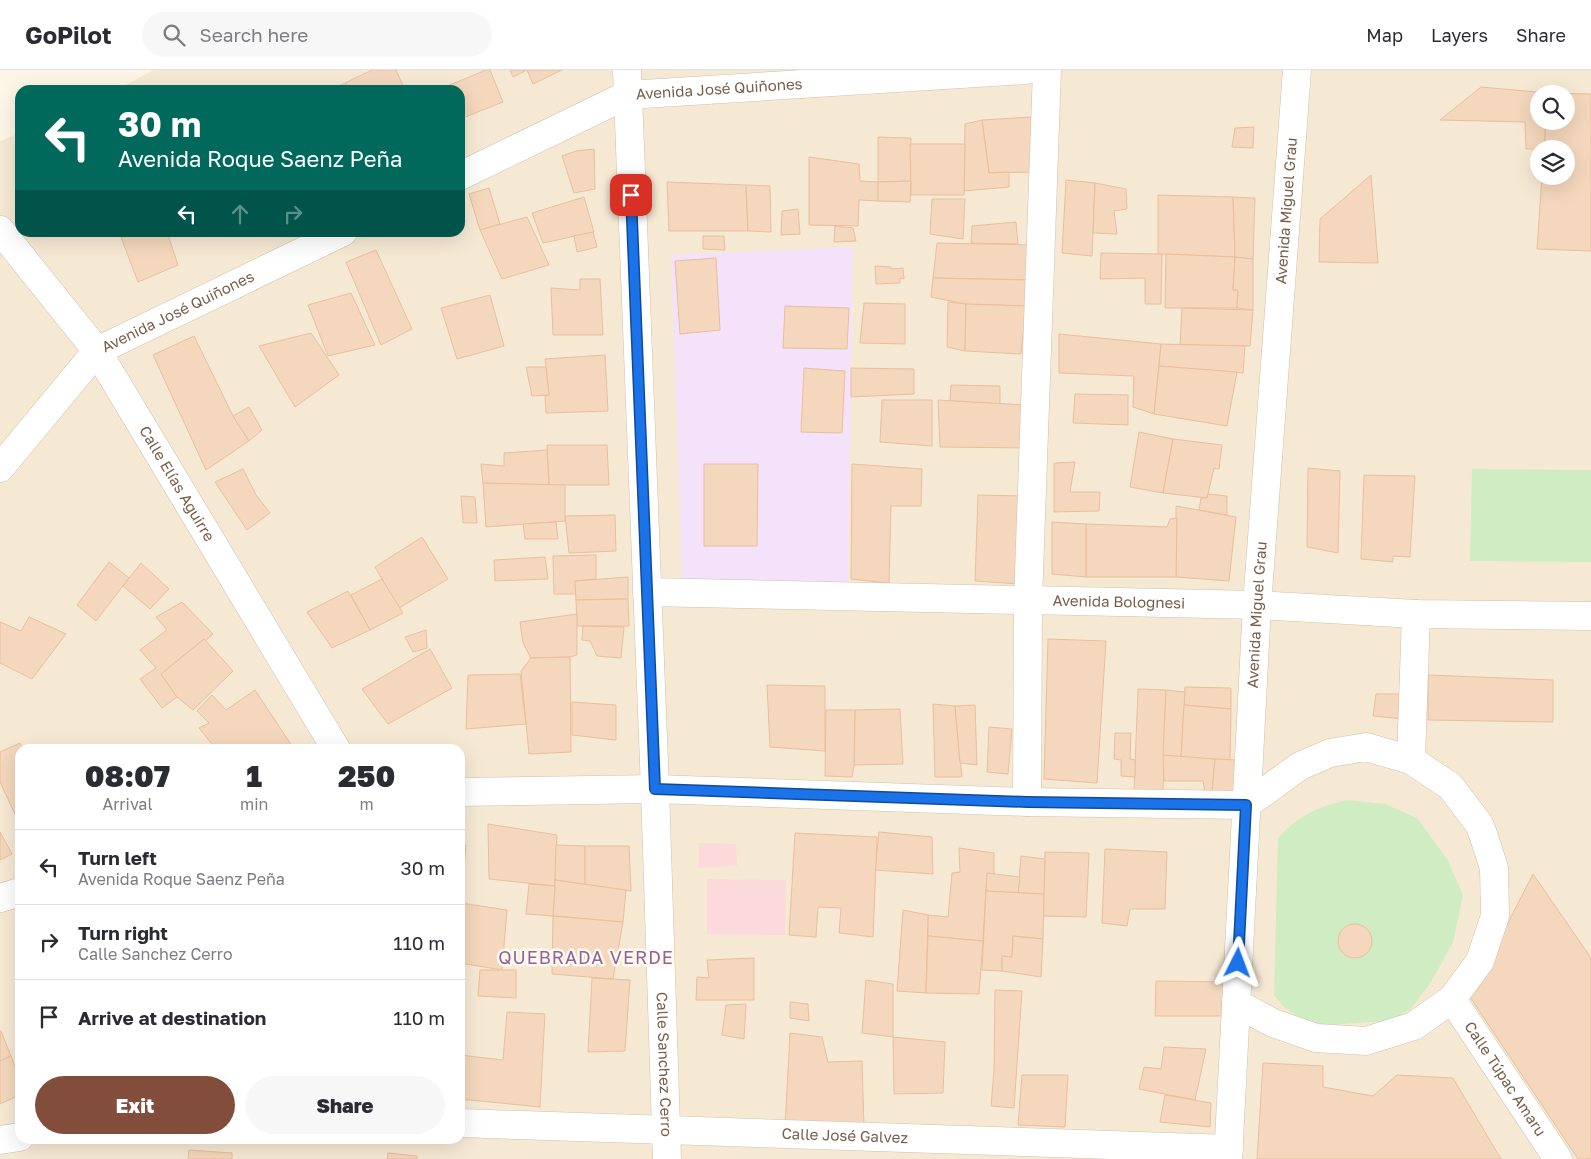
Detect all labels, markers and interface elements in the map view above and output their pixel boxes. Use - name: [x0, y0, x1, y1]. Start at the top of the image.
- search box: [142, 12, 492, 57]
- text: GoPilot: [25, 20, 112, 49]
- icon: search: [160, 21, 188, 49]
- text: Search here: [200, 23, 308, 46]
- text: Map: [1366, 24, 1403, 46]
- text: Layers: [1431, 24, 1488, 46]
- text: Share: [1516, 24, 1566, 46]
- street label: Avenida José Quiñones: [635, 74, 803, 102]
- map controls: [1530, 85, 1575, 185]
- button: search: [1530, 85, 1575, 130]
- text: 30 m: [118, 103, 201, 145]
- icon: left: [35, 105, 100, 170]
- street label: Avenida Miguel Grau: [1271, 137, 1300, 285]
- button: layers: [1530, 140, 1575, 185]
- text: Avenida Roque Saenz Peña: [118, 145, 402, 172]
- pin: [610, 174, 652, 216]
- icon: arrive: [617, 181, 645, 209]
- icon: left: [173, 200, 201, 228]
- icon: ahead: [226, 200, 254, 228]
- icon: right: [279, 200, 307, 228]
- street label: Avenida José Quiñones: [99, 266, 257, 355]
- street label: Calle Elías Aguirre: [136, 422, 219, 544]
- street label: Avenida Miguel Grau: [1243, 541, 1270, 689]
- street label: Avenida Bolognesi: [1052, 591, 1185, 611]
- text: 08:07: [85, 758, 170, 794]
- text: 1: [246, 758, 262, 794]
- text: 250: [338, 758, 395, 794]
- text: Arrival: [102, 794, 153, 814]
- text: min: [240, 794, 268, 814]
- text: m: [360, 794, 374, 814]
- text: Turn left: [78, 846, 157, 869]
- icon: left: [35, 853, 63, 881]
- text: 30 m: [401, 856, 445, 879]
- text: Avenida Roque Saenz Peña: [78, 869, 285, 889]
- text: Turn right: [78, 921, 168, 944]
- icon: right: [35, 928, 63, 956]
- text: 110 m: [393, 931, 445, 954]
- position arrow: [1211, 936, 1263, 988]
- text: Calle Sanchez Cerro: [78, 944, 232, 964]
- district label: QUEBRADA VERDE: [498, 946, 674, 968]
- street label: Calle Sanchez Cerro: [654, 992, 676, 1137]
- icon: arrive: [35, 1003, 63, 1031]
- text: Arrive at destination: [78, 1006, 266, 1029]
- text: 110 m: [393, 1006, 445, 1029]
- street label: Calle Túpac Amaru: [1461, 1018, 1550, 1139]
- button: Exit: [35, 1076, 235, 1134]
- button: Share: [245, 1076, 445, 1134]
- street label: Calle José Galvez: [781, 1124, 909, 1146]

